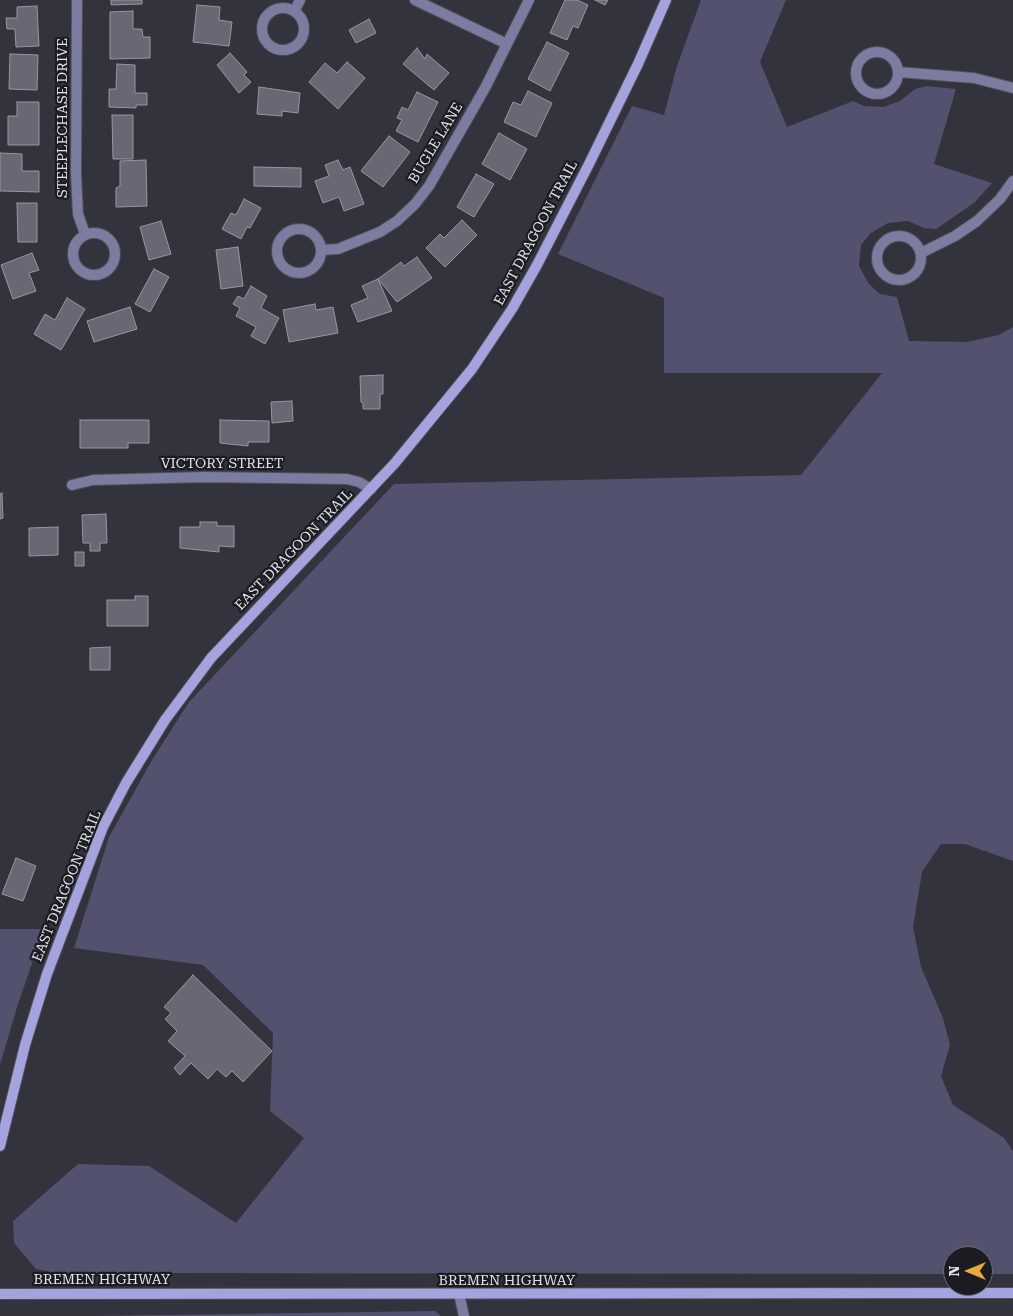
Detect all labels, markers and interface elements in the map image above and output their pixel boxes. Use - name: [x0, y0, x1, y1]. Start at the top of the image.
- street label: STEEPLECHASE DRIVE: [55, 38, 71, 198]
- street label: BUGLE LANE: [405, 100, 467, 186]
- street label: EAST DRAGOON TRAIL: [491, 158, 581, 308]
- street label: VICTORY STREET: [161, 456, 283, 472]
- street label: EAST DRAGOON TRAIL: [232, 486, 356, 614]
- street label: EAST DRAGOON TRAIL: [29, 808, 105, 964]
- north arrow: [943, 1246, 993, 1296]
- text: N: [946, 1266, 962, 1276]
- street label: BREMEN HIGHWAY: [34, 1272, 170, 1288]
- street label: BREMEN HIGHWAY: [439, 1273, 575, 1289]

